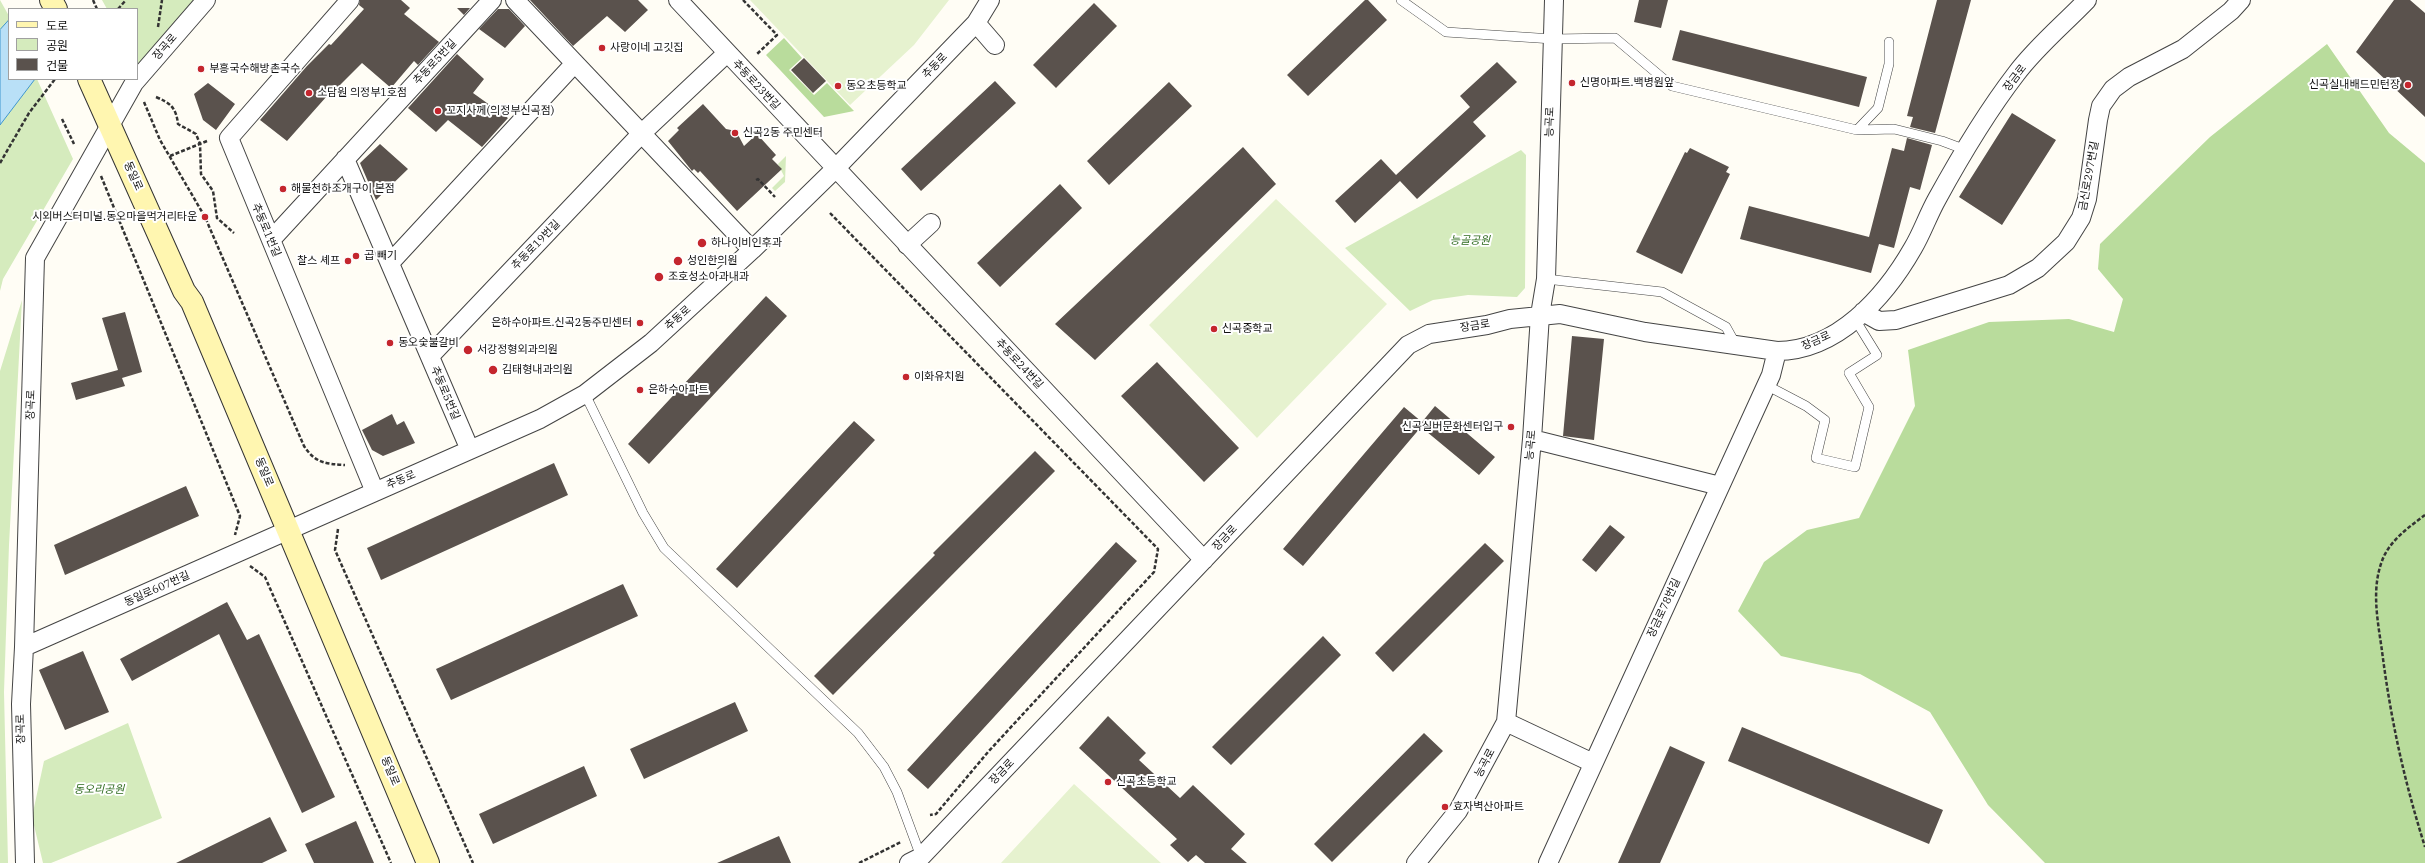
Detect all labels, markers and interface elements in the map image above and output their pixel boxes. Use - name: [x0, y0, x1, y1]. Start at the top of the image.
- legend: [8, 8, 138, 80]
- text: 도로: [46, 18, 68, 33]
- street label: 장곡로: [150, 31, 180, 63]
- street label: 추동로5번길: [411, 37, 459, 87]
- text: 공원: [46, 38, 68, 53]
- place label: 사랑이네 고깃집: [610, 41, 683, 55]
- marker: 사랑이네 고깃집: [597, 43, 607, 53]
- street label: 추동로: [920, 50, 950, 82]
- street label: 추동로23번길: [729, 57, 783, 113]
- text: 건물: [46, 58, 68, 73]
- place label: 부흥국수해방촌국수: [209, 62, 300, 76]
- street label: 장금로: [2000, 62, 2030, 94]
- marker: 부흥국수해방촌국수: [196, 64, 206, 74]
- place label: 신명아파트.백병원앞: [1580, 76, 1674, 90]
- marker: 신명아파트.백병원앞: [1567, 78, 1577, 88]
- place label: 신곡실내배드민턴장: [2309, 78, 2400, 92]
- place label: 동오초등학교: [846, 79, 907, 93]
- marker: 신곡실내배드민턴장: [2403, 80, 2413, 90]
- marker: 동오초등학교: [833, 81, 843, 91]
- place label: 소담원 의정부1호점: [317, 86, 407, 100]
- marker: 소담원 의정부1호점: [304, 88, 314, 98]
- place label: 꼬지사께(의정부신곡점): [446, 104, 554, 118]
- marker: 꼬지사께(의정부신곡점): [433, 106, 443, 116]
- street label: 능곡로: [1543, 107, 1557, 137]
- place label: 신곡2동 주민센터: [743, 126, 823, 140]
- marker: 신곡2동 주민센터: [730, 128, 740, 138]
- street label: 금신로297번길: [2076, 140, 2102, 212]
- street label: 동일로: [121, 159, 145, 193]
- place label: 해물천하조개구이 본점: [291, 182, 395, 196]
- marker: 해물천하조개구이 본점: [278, 184, 288, 194]
- street label: 추동로1번길: [249, 201, 283, 259]
- place label: 시외버스터미널.동오마을먹거리타운: [32, 210, 197, 224]
- marker: 시외버스터미널.동오마을먹거리타운: [200, 212, 210, 222]
- street label: 추동로19번길: [509, 217, 563, 273]
- park label: 능골공원: [1450, 234, 1490, 248]
- place label: 하나이비인후과: [711, 236, 782, 250]
- marker: 하나이비인후과: [696, 237, 708, 249]
- place label: 곱 빼기: [364, 249, 397, 263]
- marker: 곱 빼기: [351, 251, 361, 261]
- place label: 찰스 셰프: [297, 254, 340, 268]
- place label: 성인한의원: [687, 254, 738, 268]
- marker: 성인한의원: [672, 255, 684, 267]
- marker: 찰스 셰프: [343, 256, 353, 266]
- place label: 조호성소아과내과: [668, 270, 749, 284]
- marker: 조호성소아과내과: [653, 271, 665, 283]
- street label: 추동로: [662, 303, 694, 333]
- place label: 은하수아파트.신곡2동주민센터: [491, 316, 632, 330]
- street label: 장금로: [1459, 317, 1491, 335]
- marker: 은하수아파트.신곡2동주민센터: [635, 318, 645, 328]
- place label: 신곡중학교: [1222, 322, 1273, 336]
- marker: 신곡중학교: [1209, 324, 1219, 334]
- street label: 장금로: [1799, 329, 1833, 353]
- place label: 동오숯불갈비: [398, 336, 459, 350]
- street label: 추동로24번길: [992, 336, 1046, 392]
- marker: 동오숯불갈비: [385, 338, 395, 348]
- place label: 서강정형외과의원: [477, 343, 558, 357]
- marker: 서강정형외과의원: [462, 344, 474, 356]
- place label: 김태형내과의원: [502, 363, 573, 377]
- street label: 추동로5번길: [428, 364, 462, 422]
- marker: 김태형내과의원: [487, 364, 499, 376]
- place label: 이화유치원: [914, 370, 965, 384]
- marker: 이화유치원: [901, 372, 911, 382]
- place label: 은하수아파트: [648, 383, 709, 397]
- marker: 은하수아파트: [635, 385, 645, 395]
- street label: 장곡로: [24, 390, 38, 420]
- place label: 신곡실버문화센터입구: [1402, 420, 1503, 434]
- marker: 신곡실버문화센터입구: [1506, 422, 1516, 432]
- street label: 능곡로: [1523, 429, 1539, 461]
- street label: 동일로: [252, 455, 276, 489]
- street label: 추동로: [384, 468, 418, 492]
- street label: 장금로: [1210, 522, 1240, 554]
- street label: 동일로607번길: [122, 569, 192, 609]
- street label: 장금로78번길: [1645, 576, 1683, 640]
- street label: 장곡로: [14, 714, 28, 744]
- street label: 능곡로: [1472, 746, 1498, 780]
- street label: 동일로: [378, 754, 402, 788]
- street label: 장금로: [987, 756, 1017, 788]
- place label: 신곡초등학교: [1116, 775, 1177, 789]
- marker: 신곡초등학교: [1103, 777, 1113, 787]
- park label: 동오리공원: [74, 783, 124, 797]
- place label: 효자벽산아파트: [1453, 800, 1524, 814]
- marker: 효자벽산아파트: [1440, 802, 1450, 812]

